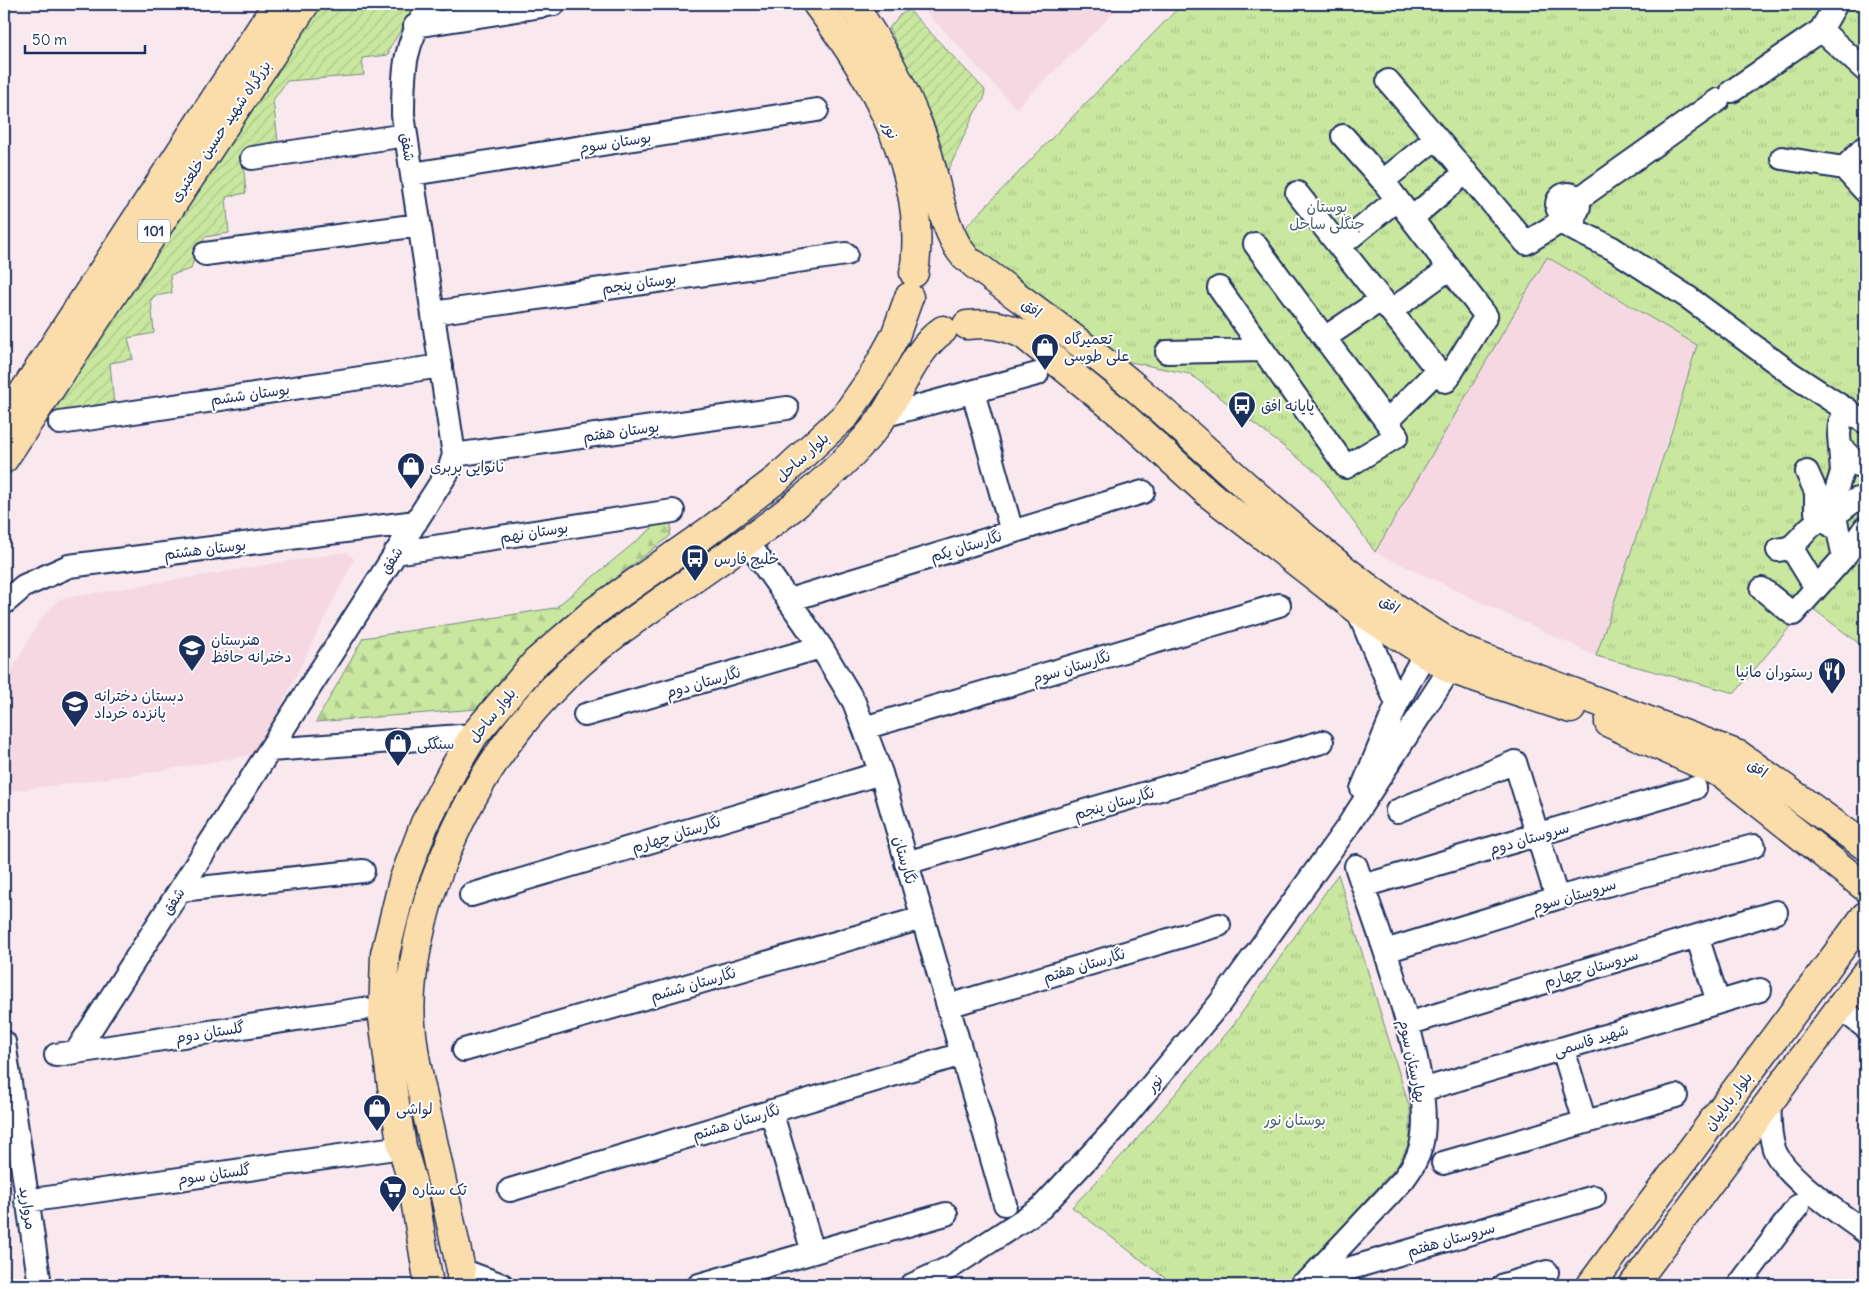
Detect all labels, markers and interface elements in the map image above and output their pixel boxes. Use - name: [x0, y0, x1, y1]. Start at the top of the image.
- scale bar: [25, 22, 145, 54]
- text: 50 m: [32, 30, 67, 49]
- street label: بزرگراه شهید حسین خلعتبری: [165, 56, 275, 206]
- street label: نور: [879, 117, 903, 142]
- street label: بوستان سوم: [577, 127, 653, 160]
- street label: شفق: [397, 132, 419, 162]
- park label: بوستان جنگلی ساحل: [1289, 197, 1365, 234]
- road number: 101: [138, 220, 170, 242]
- street label: بوستان پنجم: [601, 268, 678, 301]
- street label: افق: [1018, 294, 1046, 322]
- place label: تعمیرگاه علی طوسی: [1064, 329, 1129, 366]
- shop icon: تعمیرگاه علی طوسی: [1030, 332, 1060, 371]
- street label: بوستان ششم: [209, 379, 291, 412]
- bus stop icon: پایانه افق: [1227, 390, 1257, 429]
- place label: پایانه افق: [1261, 396, 1314, 416]
- street label: بوستان هفتم: [582, 416, 661, 449]
- street label: بلوار ساحل: [771, 428, 833, 486]
- shop icon: نانوایی بربری: [396, 451, 426, 490]
- place label: نانوایی بربری: [430, 457, 505, 477]
- street label: بوستان نهم: [498, 517, 570, 550]
- street label: نگارستان یکم: [928, 526, 1005, 569]
- street label: بوستان هشتم: [163, 535, 247, 566]
- street label: شفق: [375, 543, 407, 577]
- bus stop icon: خلیج فارس: [680, 543, 710, 582]
- place label: خلیج فارس: [714, 549, 779, 569]
- street label: افق: [1376, 590, 1404, 618]
- place label: هنرستان دخترانه حافظ: [211, 630, 292, 666]
- school or university icon: هنرستان دخترانه حافظ: [177, 633, 207, 672]
- street label: نگارستان سوم: [1029, 646, 1113, 691]
- restaurant icon: رستوران مانیا: [1817, 656, 1847, 695]
- street label: نگارستان دوم: [663, 662, 744, 705]
- place label: رستوران مانیا: [1736, 662, 1813, 682]
- street label: بلوار ساحل: [464, 684, 520, 746]
- place label: دبستان دخترانه پانزده خرداد: [94, 686, 184, 723]
- school or university icon: دبستان دخترانه پانزده خرداد: [60, 689, 90, 728]
- shop icon: سنگکی: [383, 728, 413, 767]
- place label: سنگکی: [417, 734, 454, 754]
- street label: افق: [1744, 754, 1772, 782]
- street label: نگارستان پنجم: [1072, 782, 1157, 826]
- street label: نگارستان چهارم: [629, 811, 724, 858]
- street label: سروستان دوم: [1487, 817, 1572, 861]
- street label: نگارستان: [889, 834, 921, 886]
- street label: سروستان سوم: [1530, 874, 1619, 919]
- street label: شفق: [157, 884, 189, 918]
- street label: نگارستان هفتم: [1041, 944, 1128, 989]
- street label: سروستان چهارم: [1541, 945, 1641, 993]
- street label: نگارستان ششم: [648, 963, 739, 1008]
- street label: گلستان دوم: [174, 1017, 246, 1050]
- street label: بهارستان سوم: [1392, 1018, 1431, 1105]
- street label: شهید قاسمی: [1551, 1020, 1631, 1061]
- street label: بلوار باباییان: [1700, 1068, 1756, 1134]
- street label: نور: [1140, 1070, 1167, 1097]
- shop icon: لواشی: [362, 1093, 392, 1132]
- place label: لواشی: [396, 1099, 433, 1119]
- street label: نگارستان هشتم: [690, 1100, 783, 1147]
- park label: بوستان نور: [1263, 1110, 1326, 1129]
- street label: گلستان سوم: [176, 1159, 252, 1192]
- supermarket icon: تک ستاره: [378, 1174, 408, 1213]
- place label: تک ستاره: [412, 1180, 467, 1199]
- street label: مروارید: [15, 1185, 41, 1231]
- street label: سروستان هفتم: [1405, 1217, 1498, 1263]

